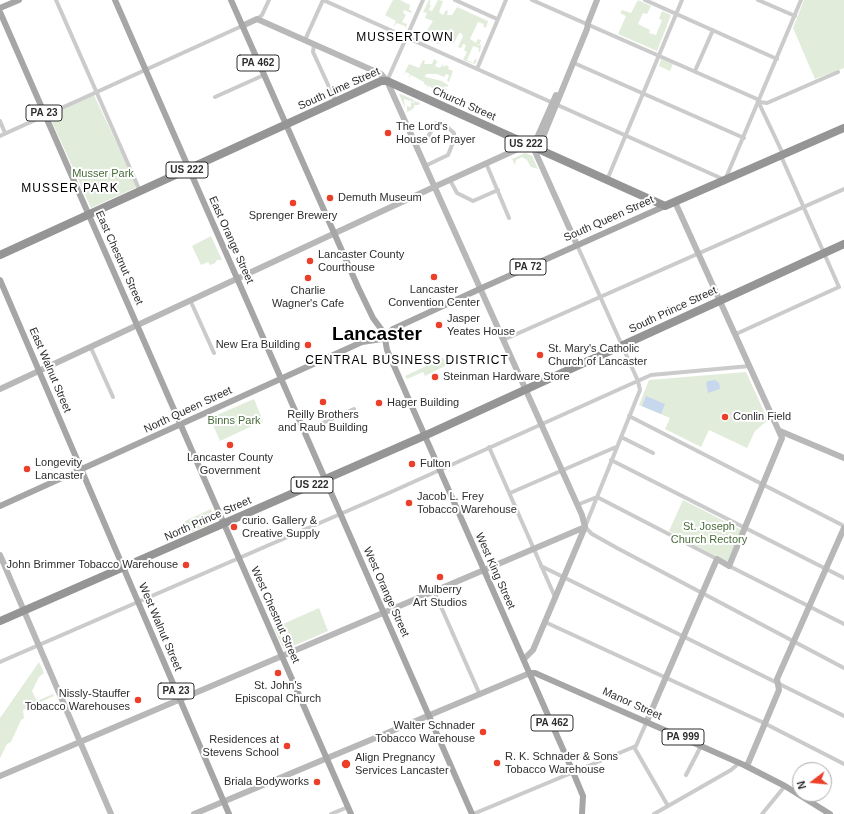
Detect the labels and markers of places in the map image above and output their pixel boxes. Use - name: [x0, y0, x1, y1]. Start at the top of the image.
- place label: The Lord's House of Prayer: [396, 120, 475, 146]
- marker: The Lord's House of Prayer: [383, 128, 393, 138]
- place label: Demuth Museum: [338, 191, 422, 205]
- marker: Demuth Museum: [325, 193, 335, 203]
- marker: Sprenger Brewery: [288, 198, 298, 208]
- place label: Sprenger Brewery: [249, 209, 337, 223]
- place label: Lancaster County Courthouse: [318, 248, 404, 274]
- marker: Lancaster County Courthouse: [305, 256, 315, 266]
- marker: Lancaster Convention Center: [429, 272, 439, 282]
- marker: Charlie Wagner's Cafe: [303, 273, 313, 283]
- place label: Lancaster Convention Center: [388, 283, 480, 309]
- place label: Charlie Wagner's Cafe: [272, 284, 344, 310]
- place label: Jasper Yeates House: [447, 312, 515, 338]
- marker: Jasper Yeates House: [434, 320, 444, 330]
- place label: New Era Building: [216, 338, 300, 352]
- marker: New Era Building: [303, 340, 313, 350]
- place label: St. Mary's Catholic Church of Lancaster: [548, 342, 647, 368]
- marker: St. Mary's Catholic Church of Lancaster: [535, 350, 545, 360]
- place label: Steinman Hardware Store: [443, 370, 570, 384]
- marker: Steinman Hardware Store: [430, 372, 440, 382]
- place label: Hager Building: [387, 396, 459, 410]
- marker: Reilly Brothers and Raub Building: [318, 397, 328, 407]
- marker: Hager Building: [374, 398, 384, 408]
- place label: Reilly Brothers and Raub Building: [278, 408, 368, 434]
- place label: Conlin Field: [733, 410, 791, 424]
- marker: Conlin Field: [720, 412, 730, 422]
- marker: Lancaster County Government: [225, 440, 235, 450]
- place label: Lancaster County Government: [187, 451, 273, 477]
- place label: Longevity Lancaster: [35, 456, 83, 482]
- place label: Fulton: [420, 457, 451, 471]
- marker: Fulton: [407, 459, 417, 469]
- marker: Longevity Lancaster: [22, 464, 32, 474]
- place label: Jacob L. Frey Tobacco Warehouse: [417, 490, 517, 516]
- marker: Jacob L. Frey Tobacco Warehouse: [404, 498, 414, 508]
- place label: curio. Gallery & Creative Supply: [242, 514, 320, 540]
- marker: curio. Gallery & Creative Supply: [229, 522, 239, 532]
- place label: John Brimmer Tobacco Warehouse: [7, 558, 178, 572]
- marker: John Brimmer Tobacco Warehouse: [181, 560, 191, 570]
- marker: Mulberry Art Studios: [435, 572, 445, 582]
- place label: Mulberry Art Studios: [413, 583, 467, 609]
- marker: St. John's Episcopal Church: [273, 668, 283, 678]
- place label: St. John's Episcopal Church: [235, 679, 321, 705]
- place label: Nissly-Stauffer Tobacco Warehouses: [25, 687, 130, 713]
- marker: Nissly-Stauffer Tobacco Warehouses: [133, 695, 143, 705]
- place label: Walter Schnader Tobacco Warehouse: [375, 719, 475, 745]
- marker: Walter Schnader Tobacco Warehouse: [478, 727, 488, 737]
- place label: Residences at Stevens School: [203, 733, 279, 759]
- marker: Residences at Stevens School: [282, 741, 292, 751]
- place label: R. K. Schnader & Sons Tobacco Warehouse: [505, 750, 618, 776]
- place label: Align Pregnancy Services Lancaster: [355, 751, 449, 777]
- marker: Align Pregnancy Services Lancaster: [340, 758, 352, 770]
- marker: R. K. Schnader & Sons Tobacco Warehouse: [492, 758, 502, 768]
- place label: Briala Bodyworks: [224, 775, 309, 789]
- marker: Briala Bodyworks: [312, 777, 322, 787]

